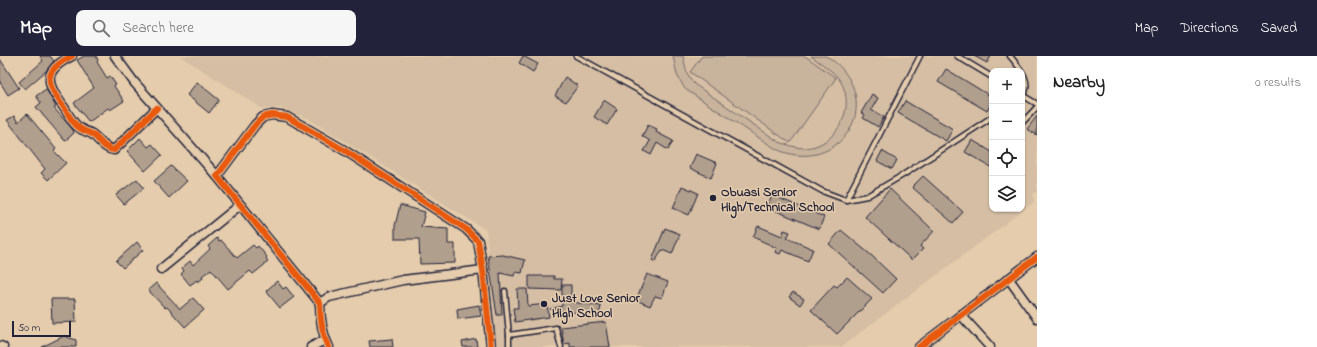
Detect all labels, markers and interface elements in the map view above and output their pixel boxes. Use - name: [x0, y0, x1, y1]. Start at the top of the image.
- search box: [76, 10, 356, 46]
- text: Map: [20, 15, 52, 42]
- icon: search: [90, 17, 112, 39]
- text: Search here: [122, 17, 194, 39]
- text: Map: [1135, 18, 1158, 39]
- text: Directions: [1180, 18, 1238, 39]
- text: Saved: [1260, 18, 1297, 39]
- map controls: [989, 68, 1025, 212]
- button: +: [989, 68, 1025, 104]
- text: Nearby: [1053, 70, 1105, 95]
- text: 0 results: [1255, 73, 1301, 92]
- button: −: [989, 104, 1025, 140]
- button: locate: [989, 140, 1025, 176]
- button: layers: [989, 176, 1025, 212]
- place label: Obuasi Senior High/Technical School: [721, 183, 834, 219]
- marker: Obuasi Senior High/Technical School: [708, 193, 718, 203]
- place label: Just Love Senior High School: [552, 289, 641, 325]
- marker: Just Love Senior High School: [539, 299, 549, 309]
- scale bar: [12, 319, 71, 338]
- text: 50 m: [18, 320, 40, 336]

